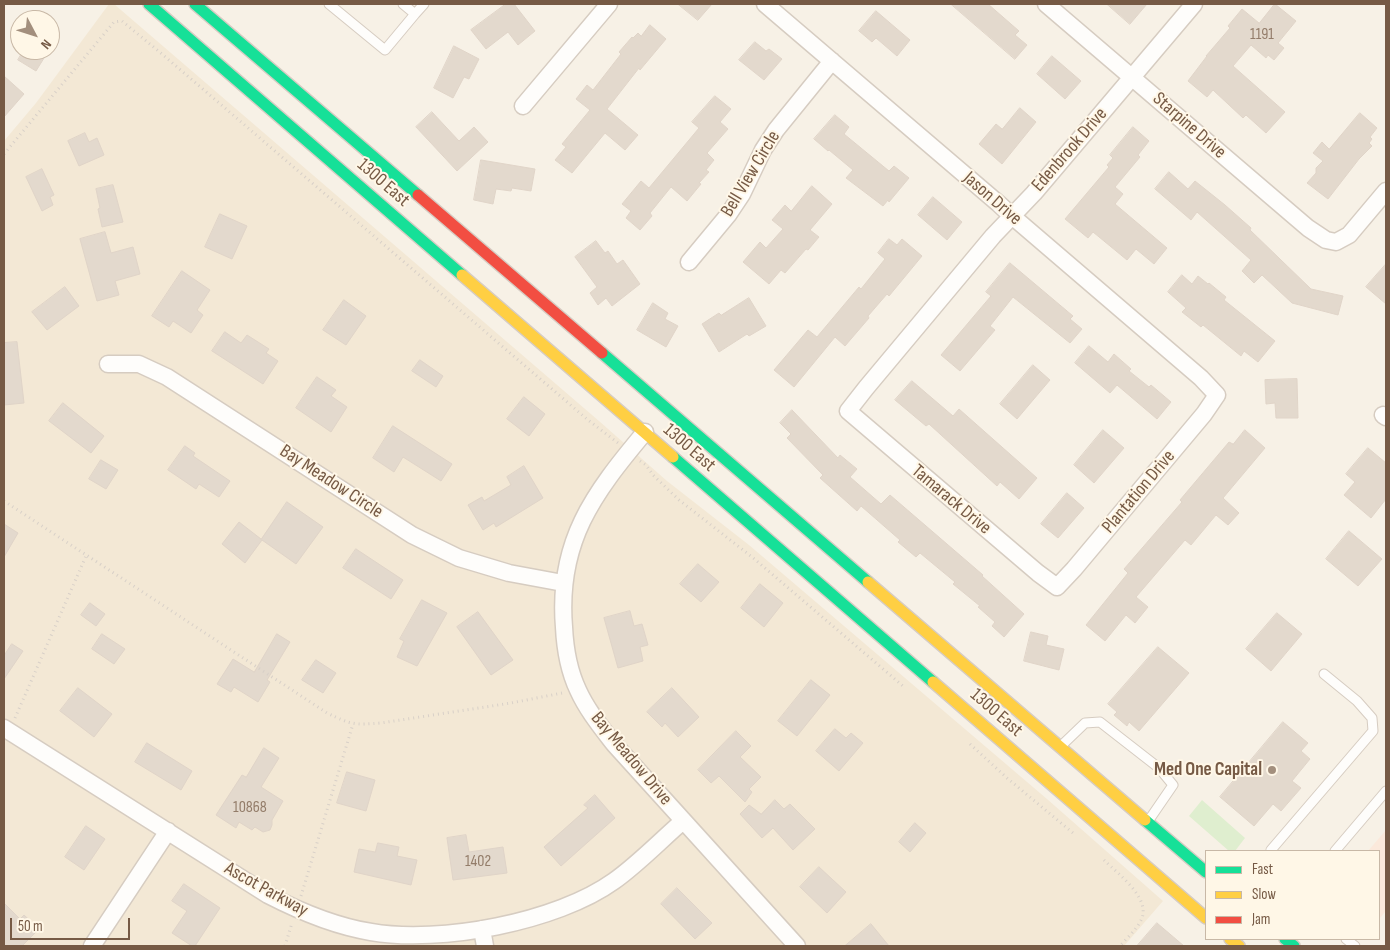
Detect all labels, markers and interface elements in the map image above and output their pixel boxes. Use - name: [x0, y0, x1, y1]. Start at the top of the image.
- north arrow: [10, 10, 60, 60]
- house number: 1191: [1250, 25, 1274, 45]
- text: N: [37, 36, 55, 53]
- street label: Starpine Drive: [1148, 88, 1230, 164]
- street label: Edenbrook Drive: [1027, 103, 1113, 197]
- street label: Bell View Circle: [716, 127, 786, 221]
- street label: 1300 East: [352, 154, 414, 212]
- street label: Jason Drive: [958, 167, 1026, 231]
- street label: 1300 East: [658, 419, 720, 477]
- street label: Bay Meadow Circle: [275, 440, 387, 524]
- street label: Plantation Drive: [1098, 446, 1180, 538]
- street label: Tamarack Drive: [907, 460, 995, 540]
- street label: 1300 East: [965, 684, 1027, 742]
- street label: Bay Meadow Drive: [585, 708, 677, 810]
- place label: Med One Capital: [1154, 759, 1262, 781]
- marker: Med One Capital: [1266, 764, 1278, 776]
- house number: 10868: [233, 798, 267, 818]
- legend: [1205, 850, 1380, 940]
- house number: 1402: [465, 852, 491, 872]
- street label: Ascot Parkway: [220, 858, 312, 922]
- text: Fast: [1252, 860, 1273, 879]
- text: Slow: [1252, 885, 1276, 904]
- scale bar: [12, 908, 132, 940]
- text: Jam: [1252, 910, 1270, 929]
- text: 50 m: [18, 917, 43, 936]

